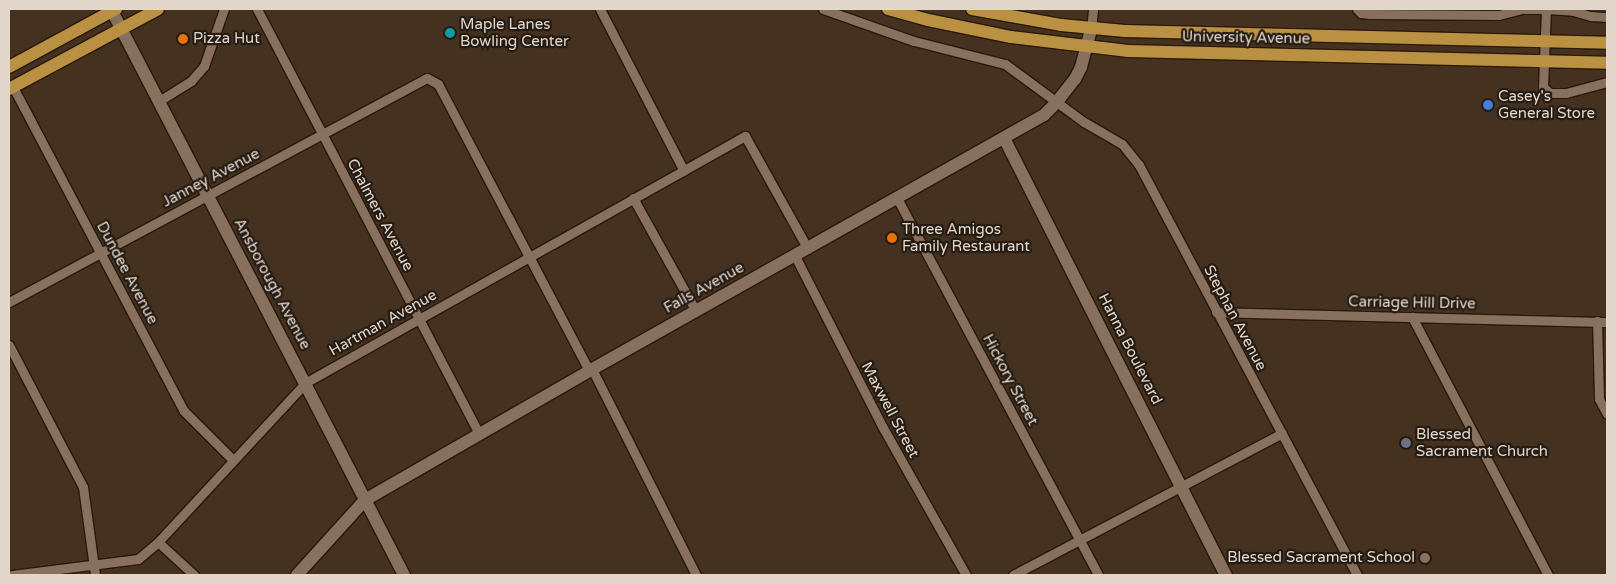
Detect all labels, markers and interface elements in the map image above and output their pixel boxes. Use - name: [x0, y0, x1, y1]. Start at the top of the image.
- place label: Maple Lanes Bowling Center: [460, 15, 569, 50]
- marker: Maple Lanes Bowling Center: [444, 27, 456, 39]
- street label: University Avenue: [1182, 28, 1310, 48]
- place label: Pizza Hut: [193, 30, 260, 48]
- marker: Pizza Hut: [177, 33, 189, 45]
- place label: Casey's General Store: [1498, 87, 1595, 122]
- marker: Casey's General Store: [1482, 99, 1494, 111]
- street label: Janney Avenue: [159, 145, 263, 211]
- street label: Chalmers Avenue: [343, 156, 417, 274]
- street label: Ansborough Avenue: [230, 215, 314, 353]
- street label: Dundee Avenue: [92, 219, 162, 327]
- place label: Three Amigos Family Restaurant: [902, 220, 1030, 255]
- marker: Three Amigos Family Restaurant: [886, 232, 898, 244]
- street label: Falls Avenue: [661, 259, 747, 317]
- street label: Stephan Avenue: [1200, 262, 1270, 374]
- street label: Hartman Avenue: [326, 286, 440, 360]
- street label: Hanna Boulevard: [1094, 290, 1166, 408]
- street label: Carriage Hill Drive: [1348, 293, 1476, 313]
- street label: Hickory Street: [978, 331, 1042, 429]
- street label: Maxwell Street: [857, 359, 923, 461]
- place label: Blessed Sacrament Church: [1416, 425, 1548, 460]
- marker: Blessed Sacrament Church: [1400, 437, 1412, 449]
- place label: Blessed Sacrament School: [1227, 549, 1415, 567]
- marker: Blessed Sacrament School: [1419, 552, 1431, 564]

